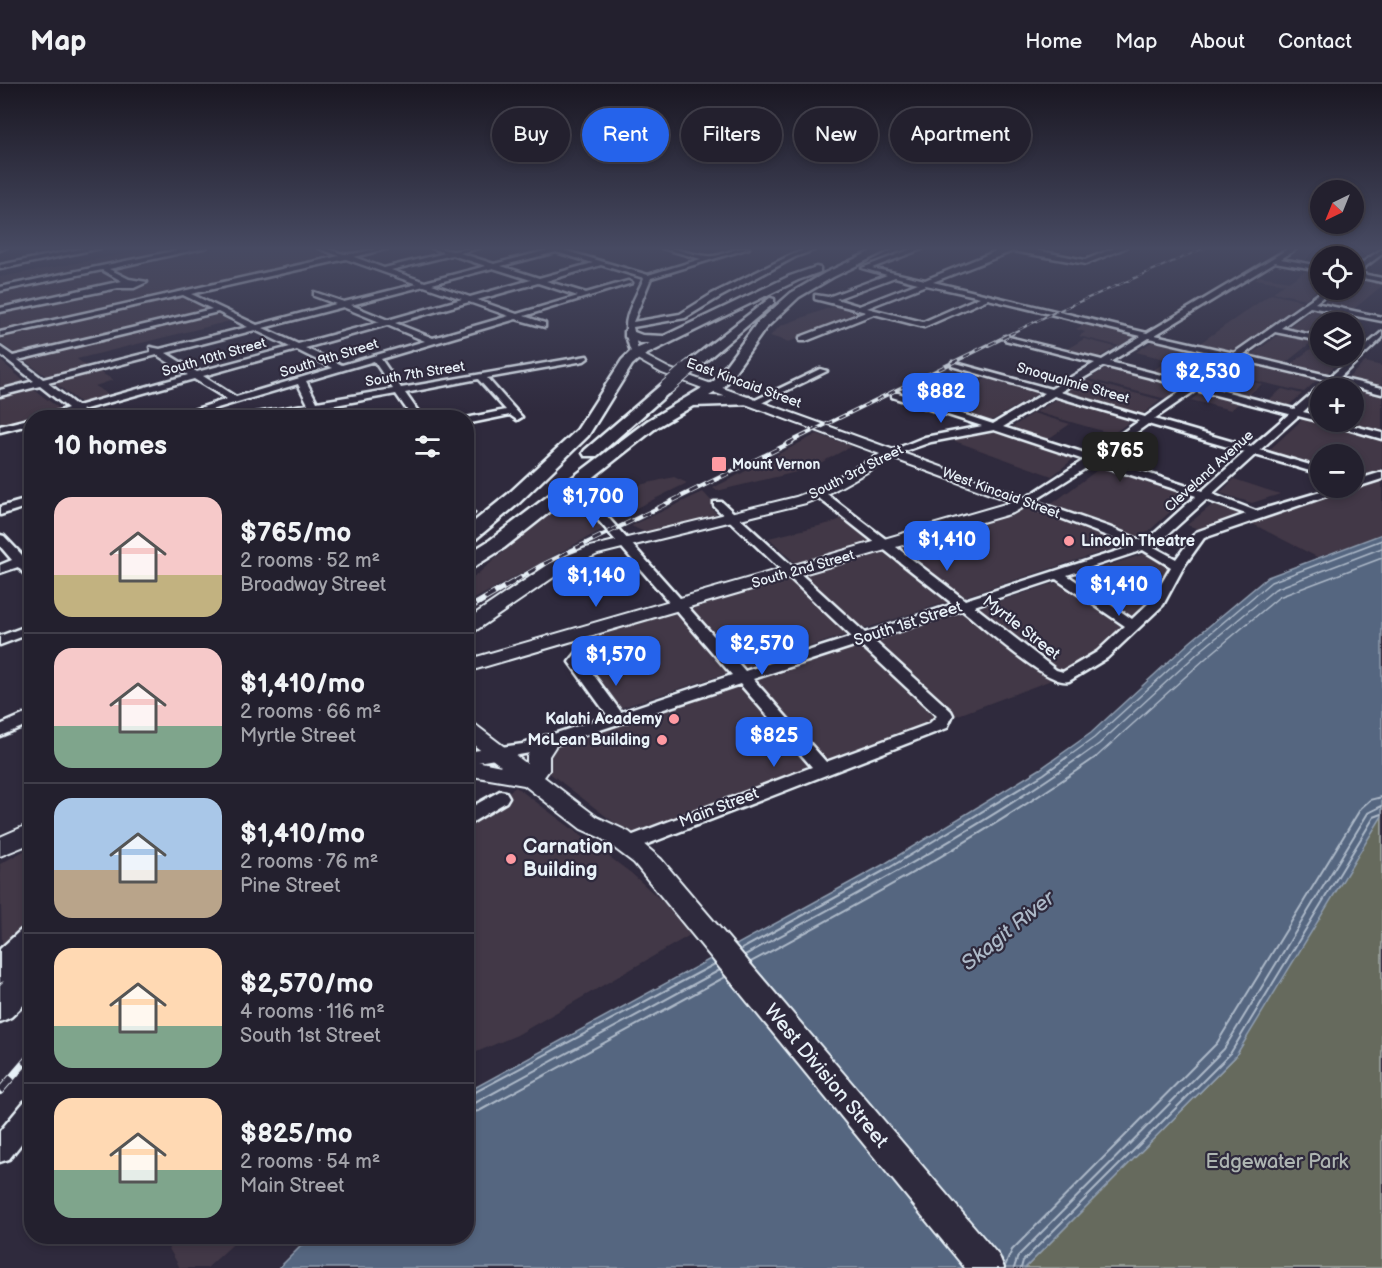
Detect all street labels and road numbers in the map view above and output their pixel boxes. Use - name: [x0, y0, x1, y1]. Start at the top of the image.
- street label: South 10th Street: [160, 334, 269, 380]
- street label: South 9th Street: [278, 335, 381, 381]
- street label: East Kincaid Street: [684, 354, 804, 412]
- street label: South 7th Street: [364, 358, 467, 390]
- street label: Snoqualmie Street: [1015, 359, 1132, 407]
- street label: Cleveland Avenue: [1161, 427, 1257, 515]
- street label: South 3rd Street: [806, 441, 906, 503]
- street label: West Kincaid Street: [940, 464, 1063, 522]
- street label: South 2nd Street: [750, 546, 857, 592]
- street label: Myrtle Street: [979, 592, 1063, 664]
- street label: South 1st Street: [852, 598, 965, 650]
- street label: Main Street: [677, 784, 761, 832]
- street label: West Division Street: [759, 999, 893, 1153]

